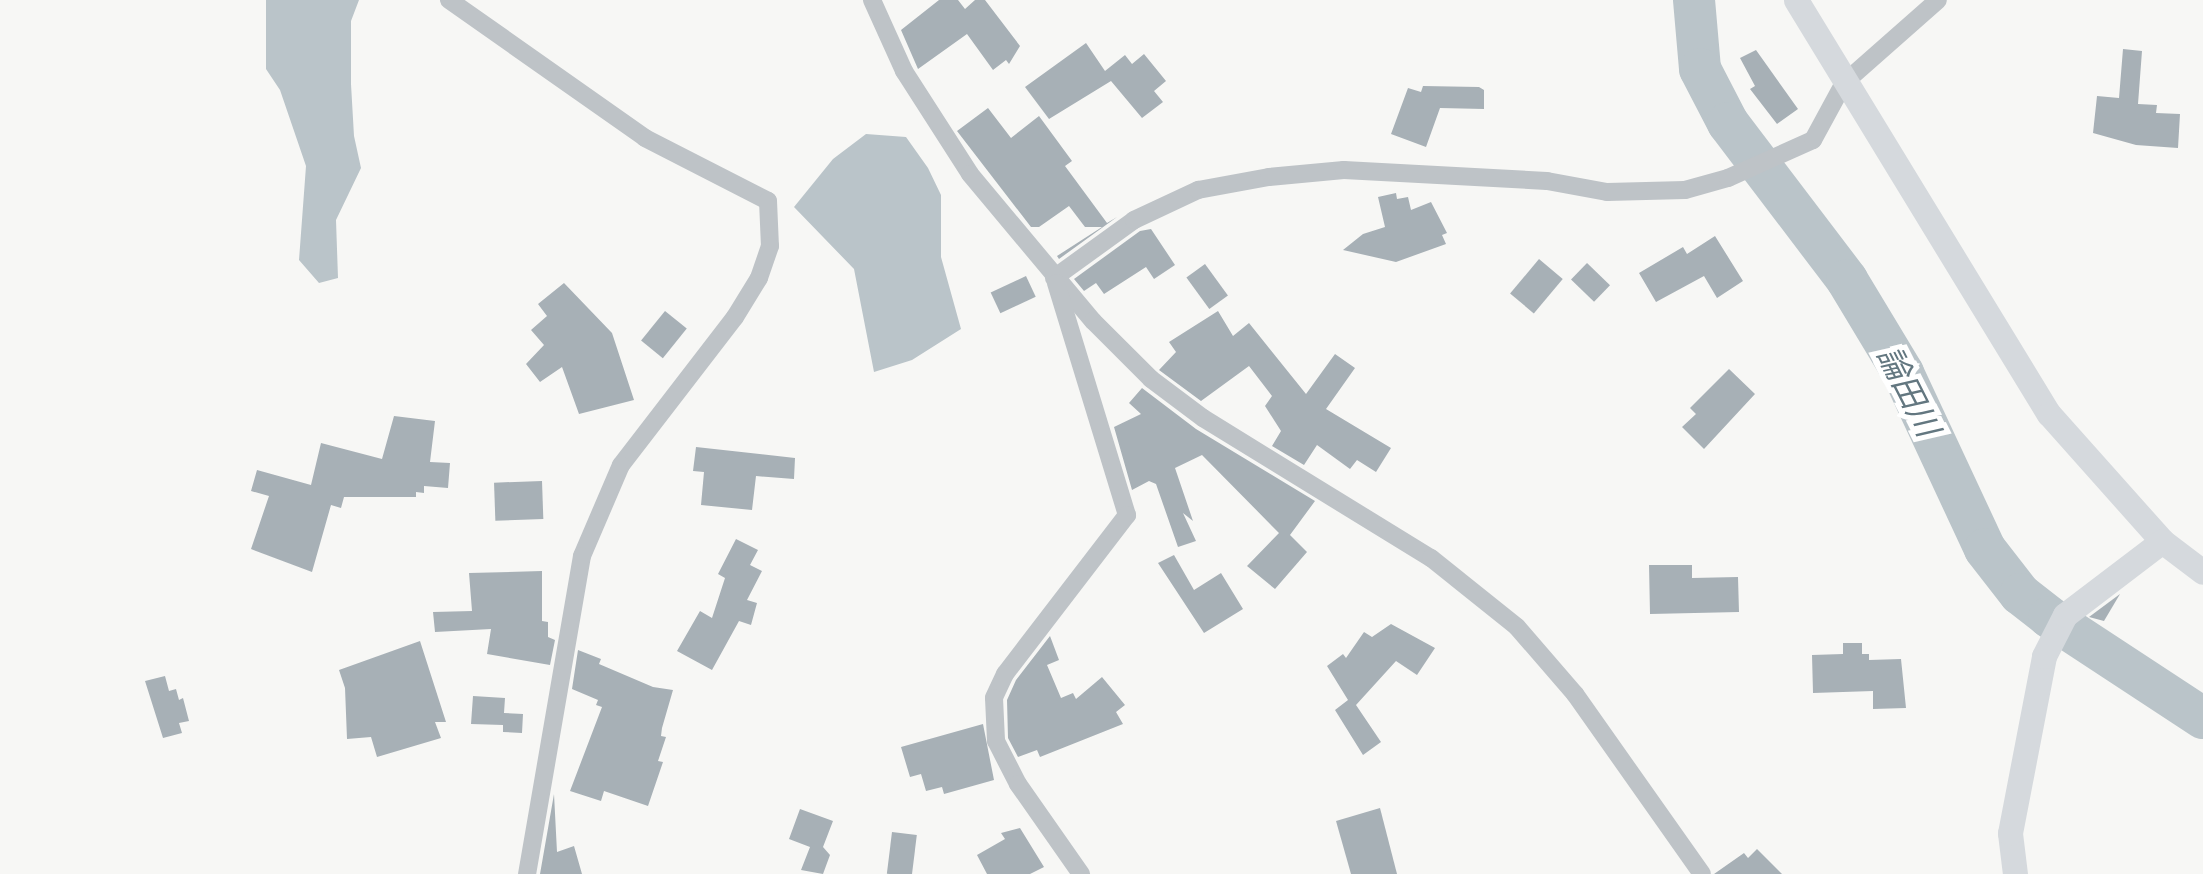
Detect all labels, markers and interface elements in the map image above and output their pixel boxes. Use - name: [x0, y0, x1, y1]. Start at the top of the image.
- water label: 論田川: [1870, 340, 1948, 442]

